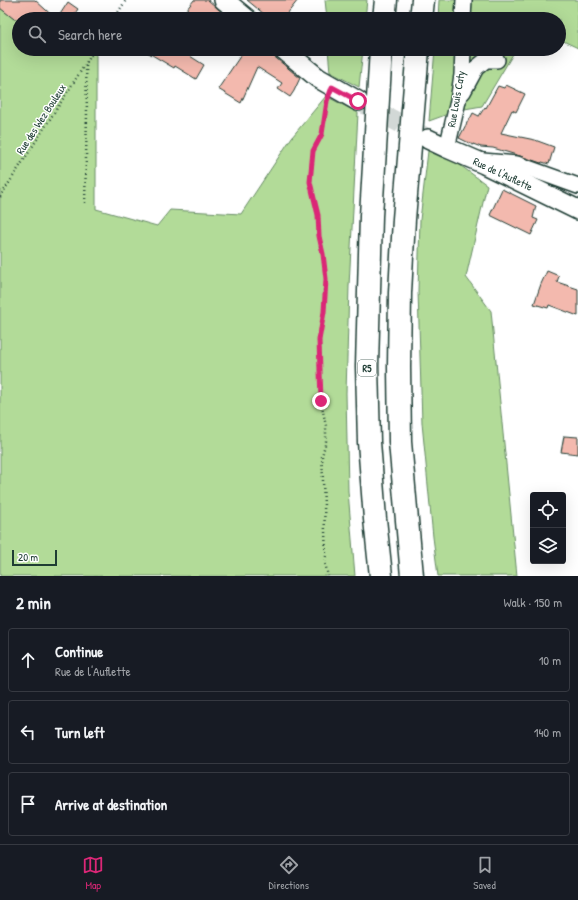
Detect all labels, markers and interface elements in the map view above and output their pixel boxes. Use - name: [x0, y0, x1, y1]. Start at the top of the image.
- search box: [12, 12, 566, 56]
- icon: search: [26, 23, 48, 45]
- text: Search here: [58, 24, 122, 45]
- street label: Rue Louis Caty: [444, 69, 468, 128]
- street label: Rue des Wez Bouleux: [13, 81, 69, 157]
- route start: [349, 92, 367, 110]
- street label: Rue de l'Auflette: [471, 154, 535, 194]
- road number: R5: [358, 360, 376, 376]
- route end: [312, 392, 330, 410]
- map controls: [530, 492, 566, 564]
- button: locate: [530, 492, 566, 528]
- button: layers: [530, 528, 566, 564]
- scale bar: [12, 548, 57, 567]
- text: 20 m: [18, 550, 38, 564]
- text: 2 min: [16, 591, 51, 614]
- text: Walk · 150 m: [504, 593, 562, 611]
- text: Continue: [55, 641, 103, 662]
- icon: ahead: [17, 649, 39, 671]
- text: 10 m: [539, 651, 561, 669]
- text: Rue de l'Auflette: [55, 662, 131, 680]
- icon: left: [17, 721, 39, 743]
- text: Turn left: [55, 722, 105, 743]
- text: 140 m: [534, 723, 561, 741]
- icon: arrive: [17, 793, 39, 815]
- text: Arrive at destination: [55, 794, 167, 815]
- tab: Map: [82, 854, 104, 892]
- tab: Directions: [269, 854, 309, 892]
- tab: Saved: [473, 854, 496, 892]

